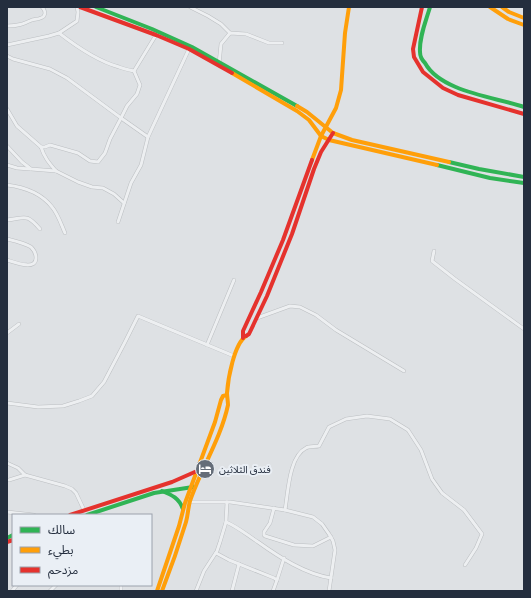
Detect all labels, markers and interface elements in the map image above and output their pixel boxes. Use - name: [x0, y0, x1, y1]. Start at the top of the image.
- hotel icon: فندق الثلاثين: [194, 458, 216, 480]
- place label: فندق الثلاثين: [219, 463, 271, 475]
- legend: [12, 514, 152, 586]
- text: سالك: [48, 522, 75, 536]
- text: بطيء: [48, 542, 74, 560]
- text: مزدحم: [48, 562, 78, 579]

